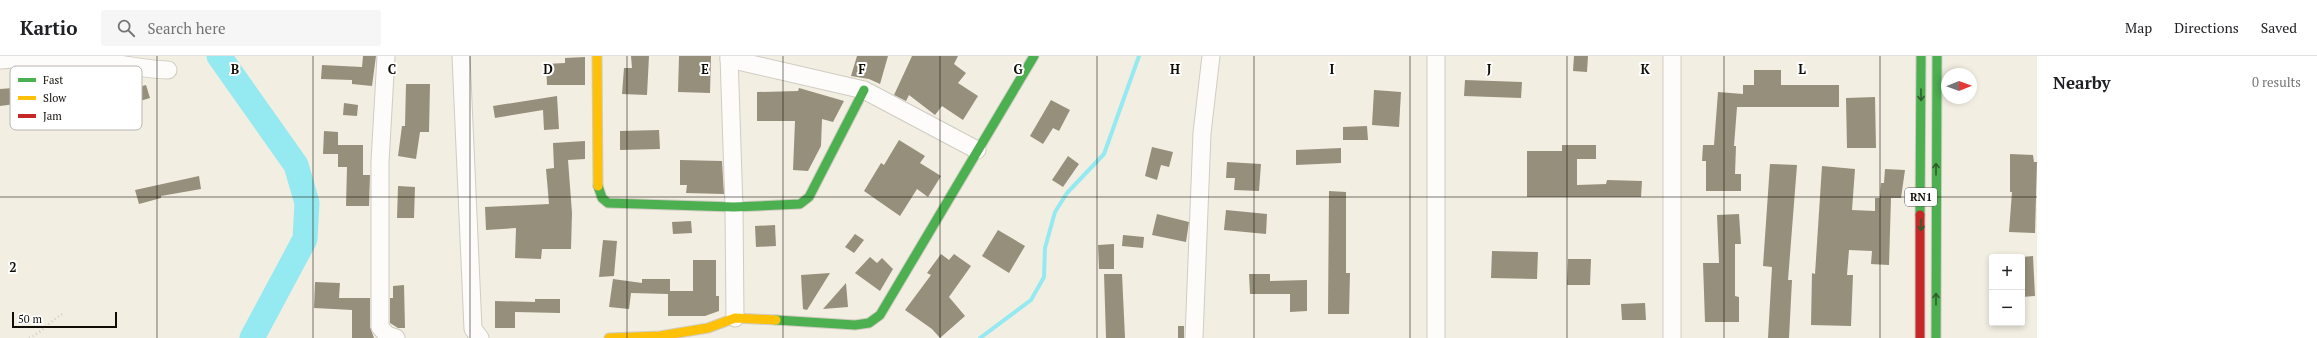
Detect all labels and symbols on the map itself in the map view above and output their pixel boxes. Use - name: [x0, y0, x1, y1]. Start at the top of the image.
- text: B: [231, 60, 239, 78]
- text: C: [388, 60, 396, 78]
- text: D: [543, 60, 553, 78]
- text: E: [701, 60, 709, 78]
- text: F: [858, 60, 866, 78]
- text: G: [1013, 60, 1023, 78]
- text: H: [1170, 60, 1180, 78]
- text: I: [1330, 60, 1335, 78]
- text: J: [1487, 60, 1492, 78]
- text: K: [1640, 60, 1650, 78]
- text: L: [1798, 60, 1806, 78]
- legend: [10, 66, 142, 130]
- north arrow: [1941, 68, 1977, 104]
- text: Fast: [43, 73, 63, 87]
- one-way arrow: [1917, 88, 1925, 101]
- text: Slow: [43, 91, 67, 105]
- text: Jam: [43, 109, 62, 123]
- one-way arrow: [1932, 163, 1940, 176]
- road number: RN1: [1905, 188, 1937, 206]
- one-way arrow: [1917, 218, 1925, 231]
- text: 2: [9, 258, 17, 276]
- one-way arrow: [1932, 293, 1940, 306]
- scale bar: [12, 310, 117, 329]

